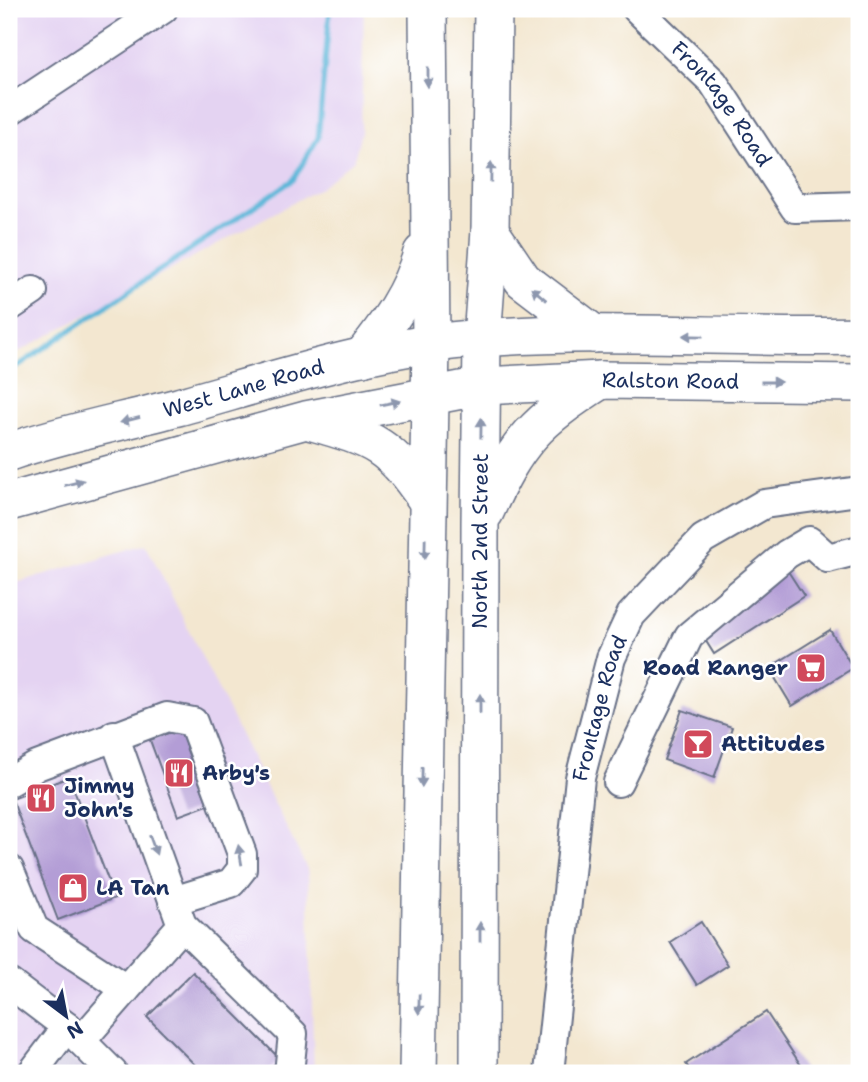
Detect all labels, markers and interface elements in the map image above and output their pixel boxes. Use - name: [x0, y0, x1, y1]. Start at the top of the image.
- street label: Frontage Road: [665, 35, 778, 172]
- one-way arrow: [422, 66, 434, 88]
- one-way arrow: [485, 160, 497, 182]
- one-way arrow: [530, 286, 548, 302]
- one-way arrow: [682, 330, 704, 342]
- street label: West Lane Road: [160, 352, 327, 424]
- street label: Ralston Road: [602, 366, 739, 396]
- one-way arrow: [760, 376, 782, 388]
- one-way arrow: [379, 397, 401, 408]
- one-way arrow: [119, 415, 140, 425]
- one-way arrow: [476, 416, 487, 438]
- street label: North 2nd Street: [466, 453, 495, 629]
- one-way arrow: [63, 477, 85, 488]
- one-way arrow: [420, 539, 431, 561]
- street label: Frontage Road: [566, 630, 634, 785]
- supermarket icon: Road Ranger: [794, 651, 828, 685]
- place label: Road Ranger: [643, 654, 788, 682]
- one-way arrow: [474, 693, 486, 715]
- bar icon: Attitudes: [681, 727, 715, 761]
- place label: Attitudes: [721, 730, 825, 758]
- restaurant icon: Arby's: [162, 756, 196, 790]
- place label: Arby's: [202, 759, 270, 787]
- one-way arrow: [416, 766, 428, 788]
- place label: Jimmy John's: [64, 772, 135, 824]
- restaurant icon: Jimmy John's: [24, 781, 58, 815]
- one-way arrow: [148, 835, 159, 856]
- one-way arrow: [234, 844, 245, 866]
- shop icon: LA Tan: [56, 871, 90, 905]
- place label: LA Tan: [96, 874, 170, 902]
- one-way arrow: [474, 920, 486, 942]
- north arrow: [32, 981, 102, 1050]
- one-way arrow: [413, 994, 425, 1016]
- text: N: [62, 1015, 88, 1045]

